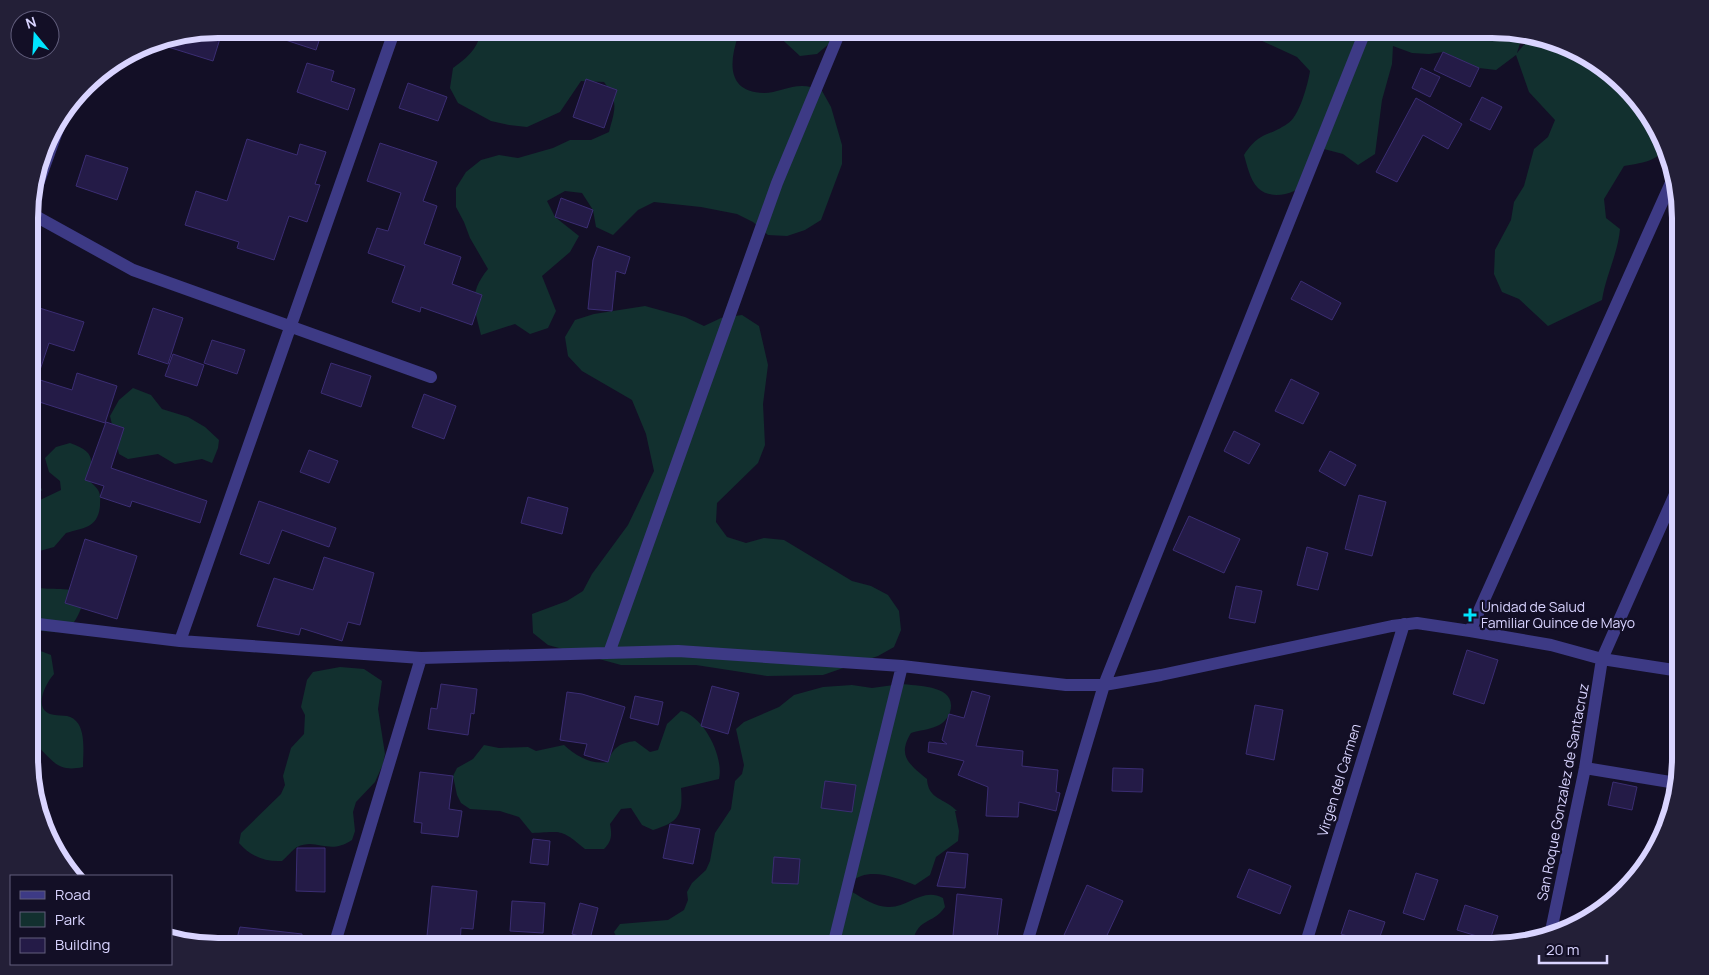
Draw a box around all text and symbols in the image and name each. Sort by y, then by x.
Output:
north arrow [10,10,60,60]
text: N [23,12,39,33]
place label: Unidad de Salud Familiar Quince de Mayo [1481,597,1635,632]
marker: Unidad de Salud Familiar Quince de Mayo [1463,608,1477,622]
street label: San Roque Gonzalez de Santacruz [1532,682,1593,902]
street label: Virgen del Carmen [1312,721,1365,839]
legend [10,875,172,965]
text: Road [55,884,91,905]
text: Park [55,909,85,930]
scale bar [1539,932,1606,964]
text: Building [55,934,110,955]
text: 20 m [1546,939,1579,960]

